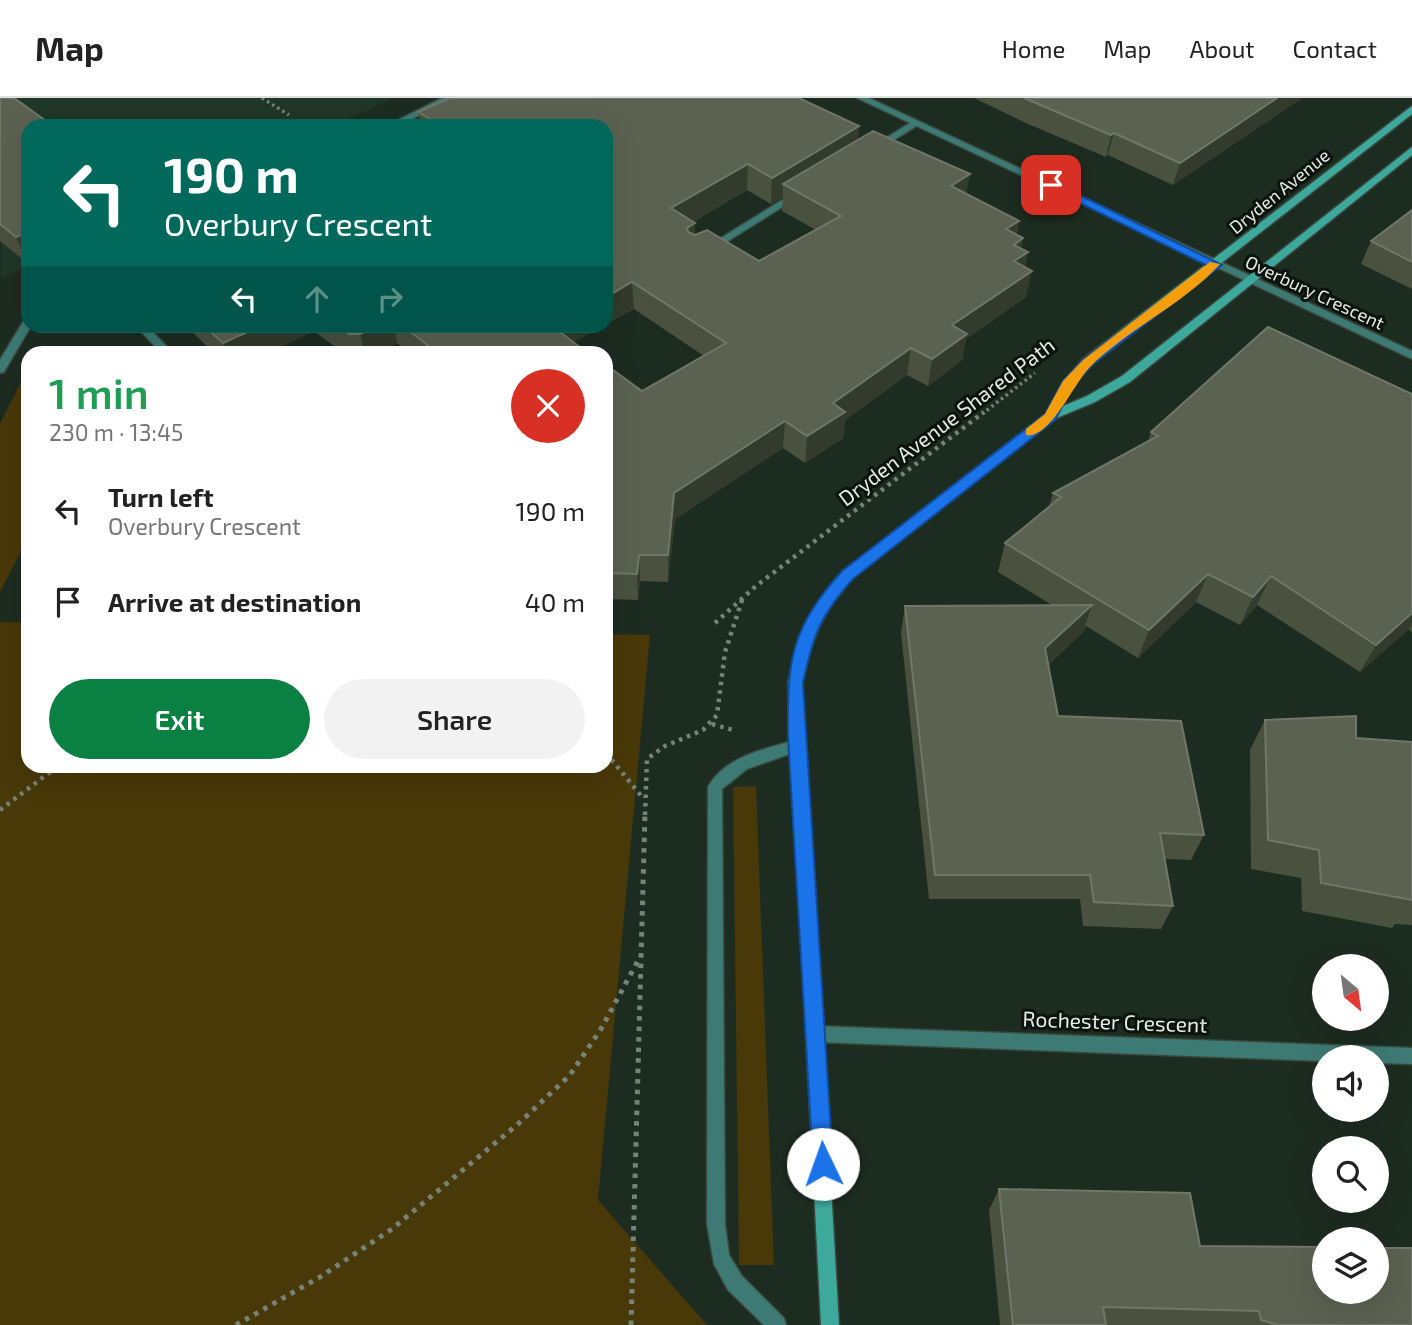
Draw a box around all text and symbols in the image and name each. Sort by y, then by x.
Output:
text: Map [35,28,104,68]
text: Home [1002,34,1065,63]
text: Map [1103,34,1151,63]
text: About [1189,34,1255,63]
text: Contact [1293,34,1377,63]
text: 190 m [164,144,299,203]
street label: Dryden Avenue [1224,144,1334,238]
icon: left [49,147,140,238]
pin [1021,155,1081,215]
icon: arrive [1032,166,1070,204]
text: Overbury Crescent [164,204,432,242]
street label: Overbury Crescent [1242,250,1388,334]
icon: left [225,280,263,318]
icon: ahead [298,280,336,318]
icon: right [371,280,409,318]
street label: Dryden Avenue Shared Path [833,332,1059,510]
text: 1 min [49,367,149,417]
button: close [511,369,585,443]
text: 230 m · 13:45 [49,418,183,446]
text: Turn left [108,481,214,512]
icon: left [49,492,87,530]
text: 190 m [516,495,585,526]
text: Overbury Crescent [108,512,301,540]
icon: arrive [49,583,87,621]
text: Arrive at destination [108,586,361,617]
text: 40 m [525,586,585,617]
button: Exit [49,679,310,759]
button: Share [324,679,585,759]
north arrow [1312,954,1390,1031]
map controls [1312,954,1389,1304]
street label: Rochester Crescent [1022,1005,1208,1037]
button: sound [1312,1045,1389,1122]
position arrow [786,1127,860,1201]
button: search [1312,1136,1389,1213]
button: layers [1312,1227,1389,1304]

